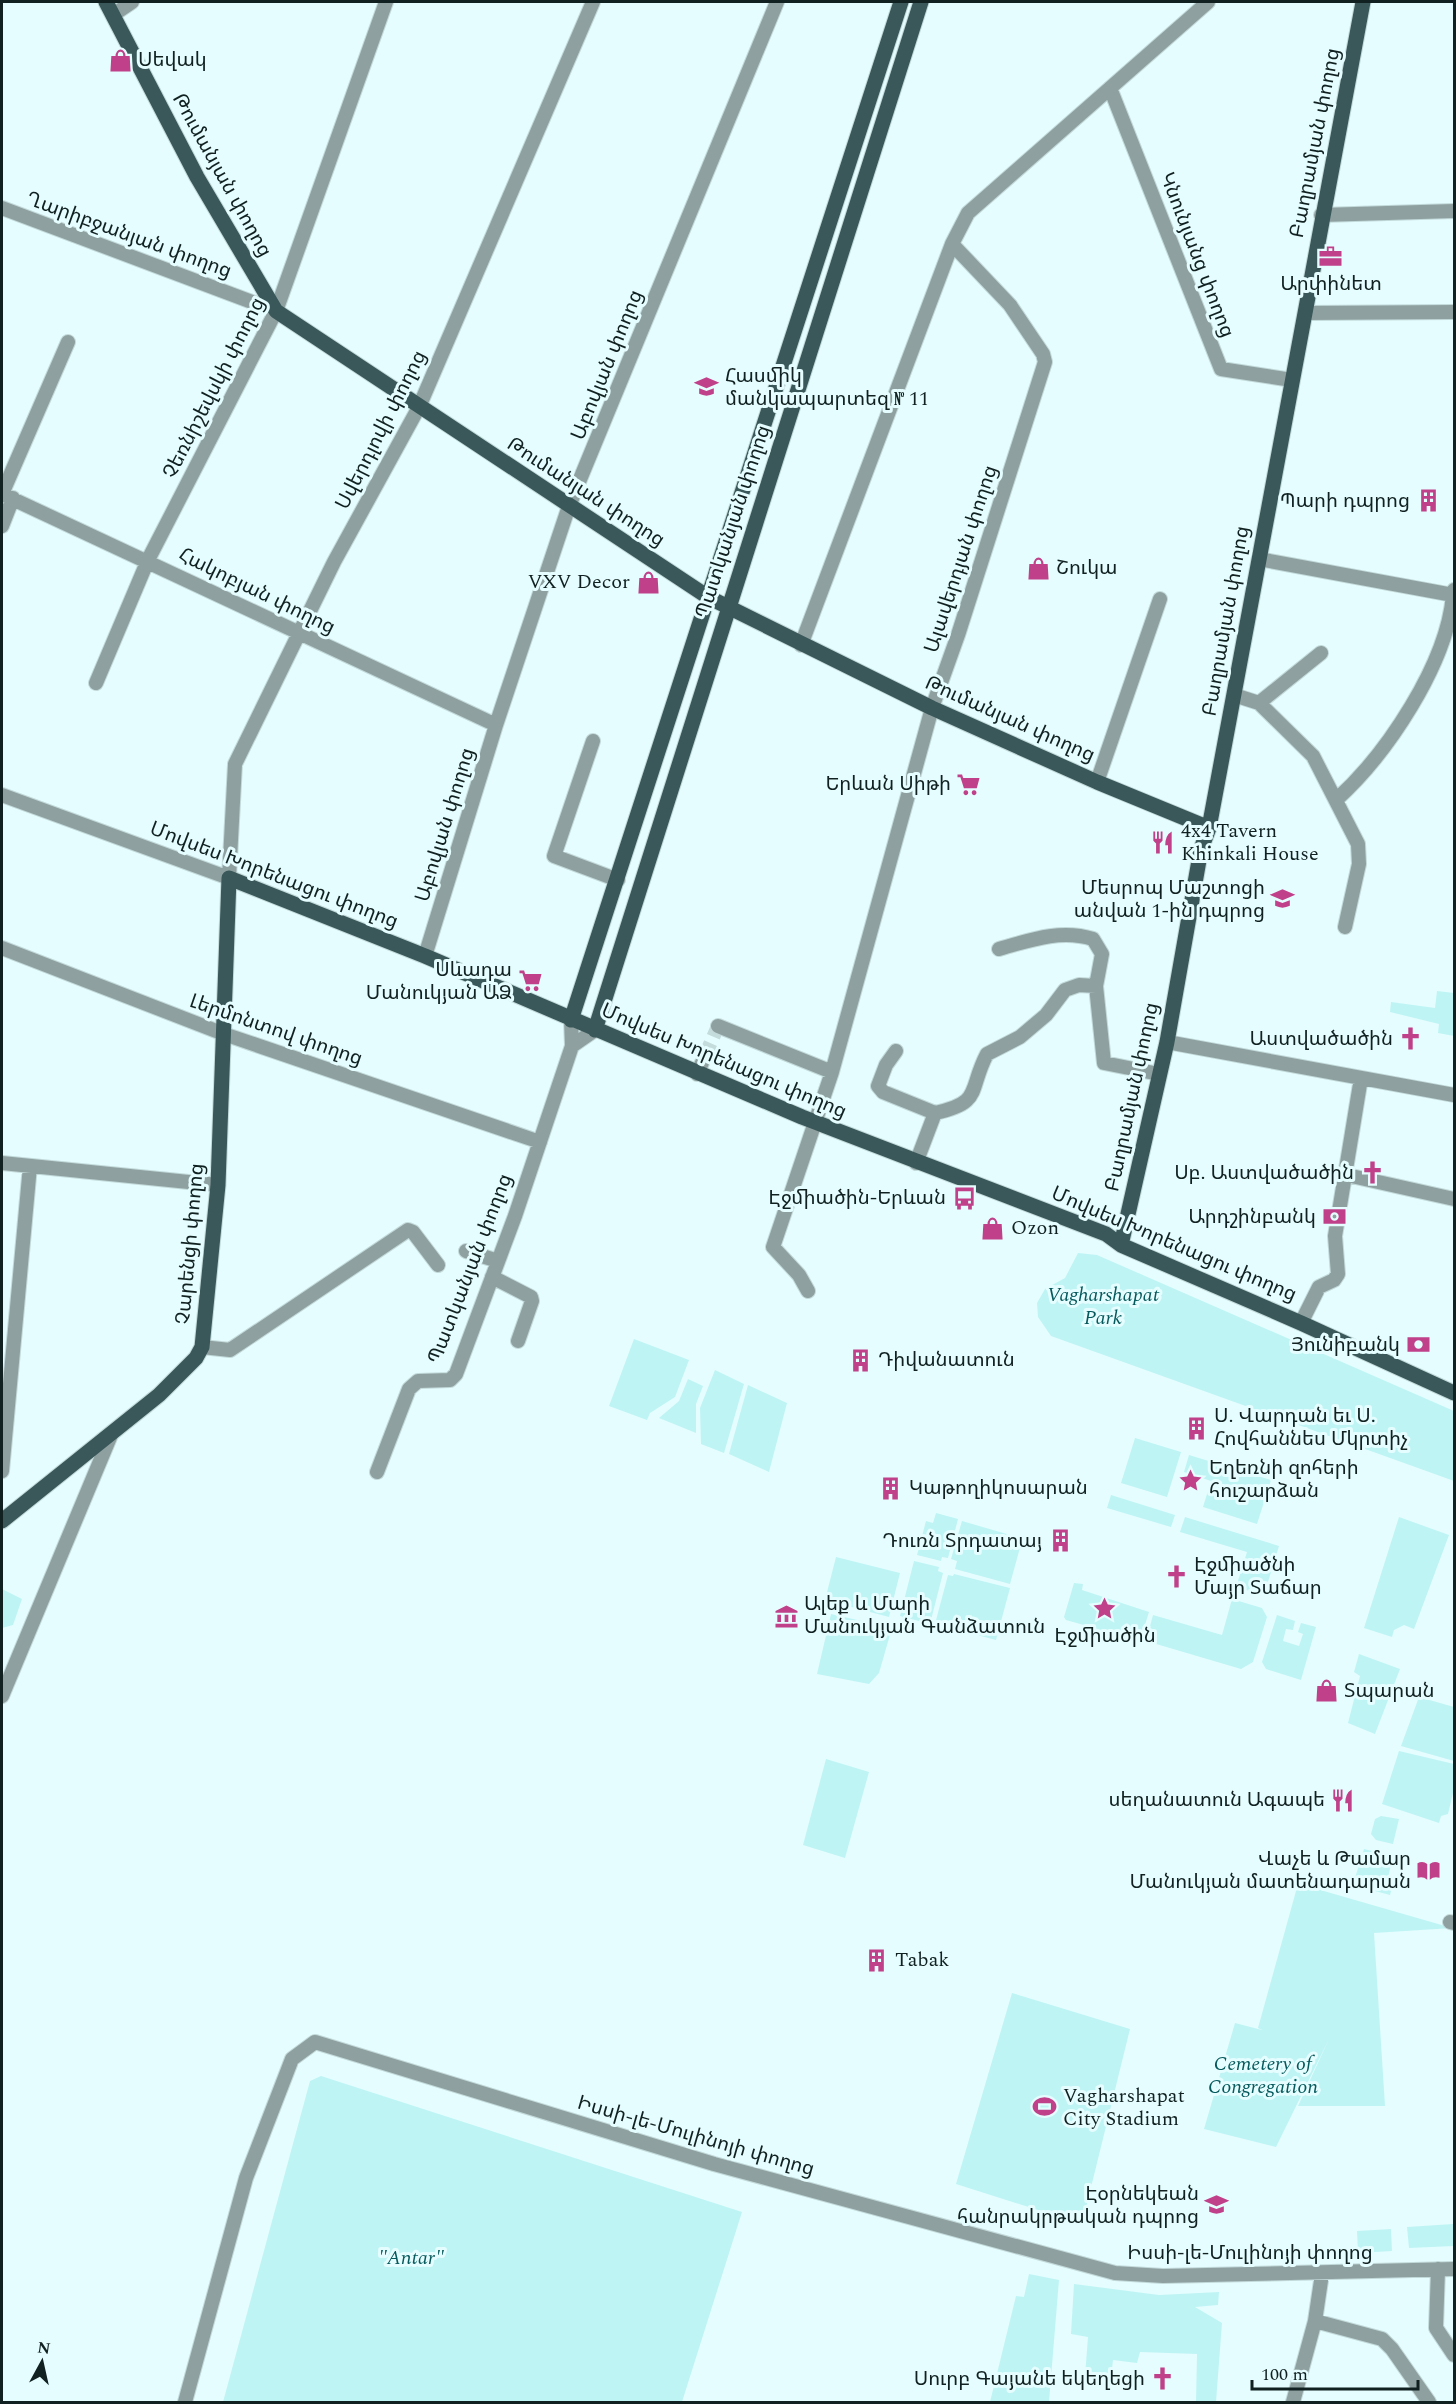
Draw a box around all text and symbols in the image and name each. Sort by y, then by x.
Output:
place label: Սեվակ [138,45,207,75]
street label: Բաղրամյան փողոց [1282,45,1348,241]
shop icon: Սեվակ [107,47,133,73]
street label: Թումանյան փողոց [164,88,280,262]
street label: Կնունյանց փողոց [1152,168,1242,342]
street label: Ղարիբջանյան փողոց [22,184,236,286]
office icon: Արփինետ [1318,244,1344,270]
place label: Արփինետ [1280,269,1382,299]
street label: Աբովյան փողոց [563,285,651,445]
street label: Չեռնիշեվսկի փողոց [155,292,273,484]
street label: Սվերդլովի փողոց [328,345,434,515]
place label: Հասմիկ մանկապարտեզ № 11 [725,361,929,414]
school or university icon: Հասմիկ մանկապարտեզ № 11 [694,374,720,400]
street label: Պատկանյան փողոց [688,421,778,623]
street label: Թումանյան փողոց [501,429,671,555]
street label: Ալավերդյան փողոց [917,461,1005,657]
place label: Պարի դպրոց [1280,486,1410,516]
building icon: Պարի դպրոց [1415,488,1441,514]
street label: Բաղրամյան փողոց [1194,523,1258,719]
street label: Հակոբյան փողոց [173,540,341,642]
place label: Շուկա [1056,553,1118,583]
shop icon: Շուկա [1025,555,1051,581]
place label: VXV Decor [528,567,630,597]
shop icon: VXV Decor [635,569,661,595]
street label: Թումանյան փողոց [920,668,1100,770]
street label: Աբովյան փողոց [407,744,483,906]
place label: Երևան Սիթի [825,769,951,799]
supermarket icon: Երևան Սիթի [956,771,982,797]
street label: Մովսես Խորենացու փողոց [145,814,403,936]
place label: 4x4 Tavern Khinkali House [1181,816,1319,869]
restaurant icon: 4x4 Tavern Khinkali House [1150,829,1176,855]
place label: Մեսրոպ Մաշտոցի անվան 1-ին դպրոց [1074,873,1265,926]
school or university icon: Մեսրոպ Մաշտոցի անվան 1-ին դպրոց [1270,886,1296,912]
place label: Սևադա Մանուկյան ԱՁ [366,955,512,1008]
supermarket icon: Սևադա Մանուկյան ԱՁ [517,968,543,994]
street label: Լերմոնտով փողոց [185,986,367,1074]
street label: Մովսես Խորենացու փողոց [596,996,852,1126]
street label: Բաղրամյան փողոց [1097,1000,1167,1194]
place label: Աստվածածին [1250,1024,1393,1054]
church icon: Աստվածածին [1398,1026,1424,1052]
place label: Սբ. Աստվածածին [1174,1158,1354,1188]
church icon: Սբ. Աստվածածին [1359,1160,1385,1186]
street label: Չարենցի փողոց [168,1162,212,1326]
street label: Պատկանյան փողոց [420,1169,520,1369]
street label: Մովսես Խորենացու փողոց [1046,1179,1302,1309]
place label: Էջմիածին-Երևան [768,1183,946,1213]
bus stop icon: Էջմիածին-Երևան [951,1185,977,1211]
place label: Արդշինբանկ [1188,1202,1316,1232]
bank icon: Արդշինբանկ [1321,1204,1347,1230]
place label: Ozon [1011,1213,1059,1243]
shop icon: Ozon [980,1215,1006,1241]
park label: Vagharshapat Park [1047,1280,1160,1333]
place label: Յունիբանկ [1291,1330,1400,1360]
bank icon: Յունիբանկ [1405,1332,1431,1358]
place label: Դիվանատուն [878,1345,1015,1375]
building icon: Դիվանատուն [847,1347,873,1373]
place label: Ս. Վարդան եւ Ս. Հովհաննես Մկրտիչ [1214,1401,1408,1454]
building icon: Ս. Վարդան եւ Ս. Հովհաննես Մկրտիչ [1183,1415,1209,1441]
place label: Եղեռնի զոհերի հուշարձան [1209,1453,1359,1506]
place icon: Եղեռնի զոհերի հուշարձան [1178,1467,1204,1493]
place label: Կաթողիկոսարան [909,1473,1088,1503]
building icon: Կաթողիկոսարան [878,1475,904,1501]
place label: Դուռն Տրդատայ [882,1526,1042,1556]
building icon: Դուռն Տրդատայ [1047,1528,1073,1554]
place label: Էջմիածնի Մայր Տաճար [1194,1550,1322,1603]
church icon: Էջմիածնի Մայր Տաճար [1163,1564,1189,1590]
place label: Ալեք և Մարի Մանուկյան Գանձատուն [804,1589,1045,1642]
place icon: Էջմիածին [1092,1595,1118,1621]
museum icon: Ալեք և Մարի Մանուկյան Գանձատուն [773,1603,799,1629]
place label: Էջմիածին [1054,1621,1156,1651]
place label: Տպարան [1344,1676,1435,1706]
shop icon: Տպարան [1313,1678,1339,1704]
place label: սեղանատուն Ագապե [1109,1785,1325,1815]
restaurant icon: սեղանատուն Ագապե [1330,1787,1356,1813]
place label: Վաչե և Թամար Մանուկյան մատենադարան [1130,1844,1411,1897]
library icon: Վաչե և Թամար Մանուկյան մատենադարան [1416,1858,1442,1884]
place label: Tabak [895,1945,950,1975]
building icon: Tabak [864,1947,890,1973]
park label: Cemetery of Congregation [1208,2049,1318,2102]
place label: Vagharshapat City Stadium [1063,2081,1185,2134]
street label: Իսսի-լե-Մուլինոյի փողոց [574,2088,818,2184]
sports icon: Vagharshapat City Stadium [1032,2094,1058,2120]
place label: Էօրնեկեան հանրակրթական դպրոց [957,2179,1199,2232]
school or university icon: Էօրնեկեան հանրակրթական դպրոց [1204,2192,1230,2218]
street label: Իսսի-լե-Մուլինոյի փողոց [1127,2238,1373,2268]
park label: "Antar" [378,2243,444,2273]
north arrow [12,2332,72,2392]
text: N [36,2335,52,2361]
scale bar [1252,2353,1418,2391]
text: 100 m [1261,2361,1308,2388]
place label: Սուրբ Գայանե եկեղեցի [914,2364,1145,2394]
church icon: Սուրբ Գայանե եկեղեցի [1150,2366,1176,2392]

